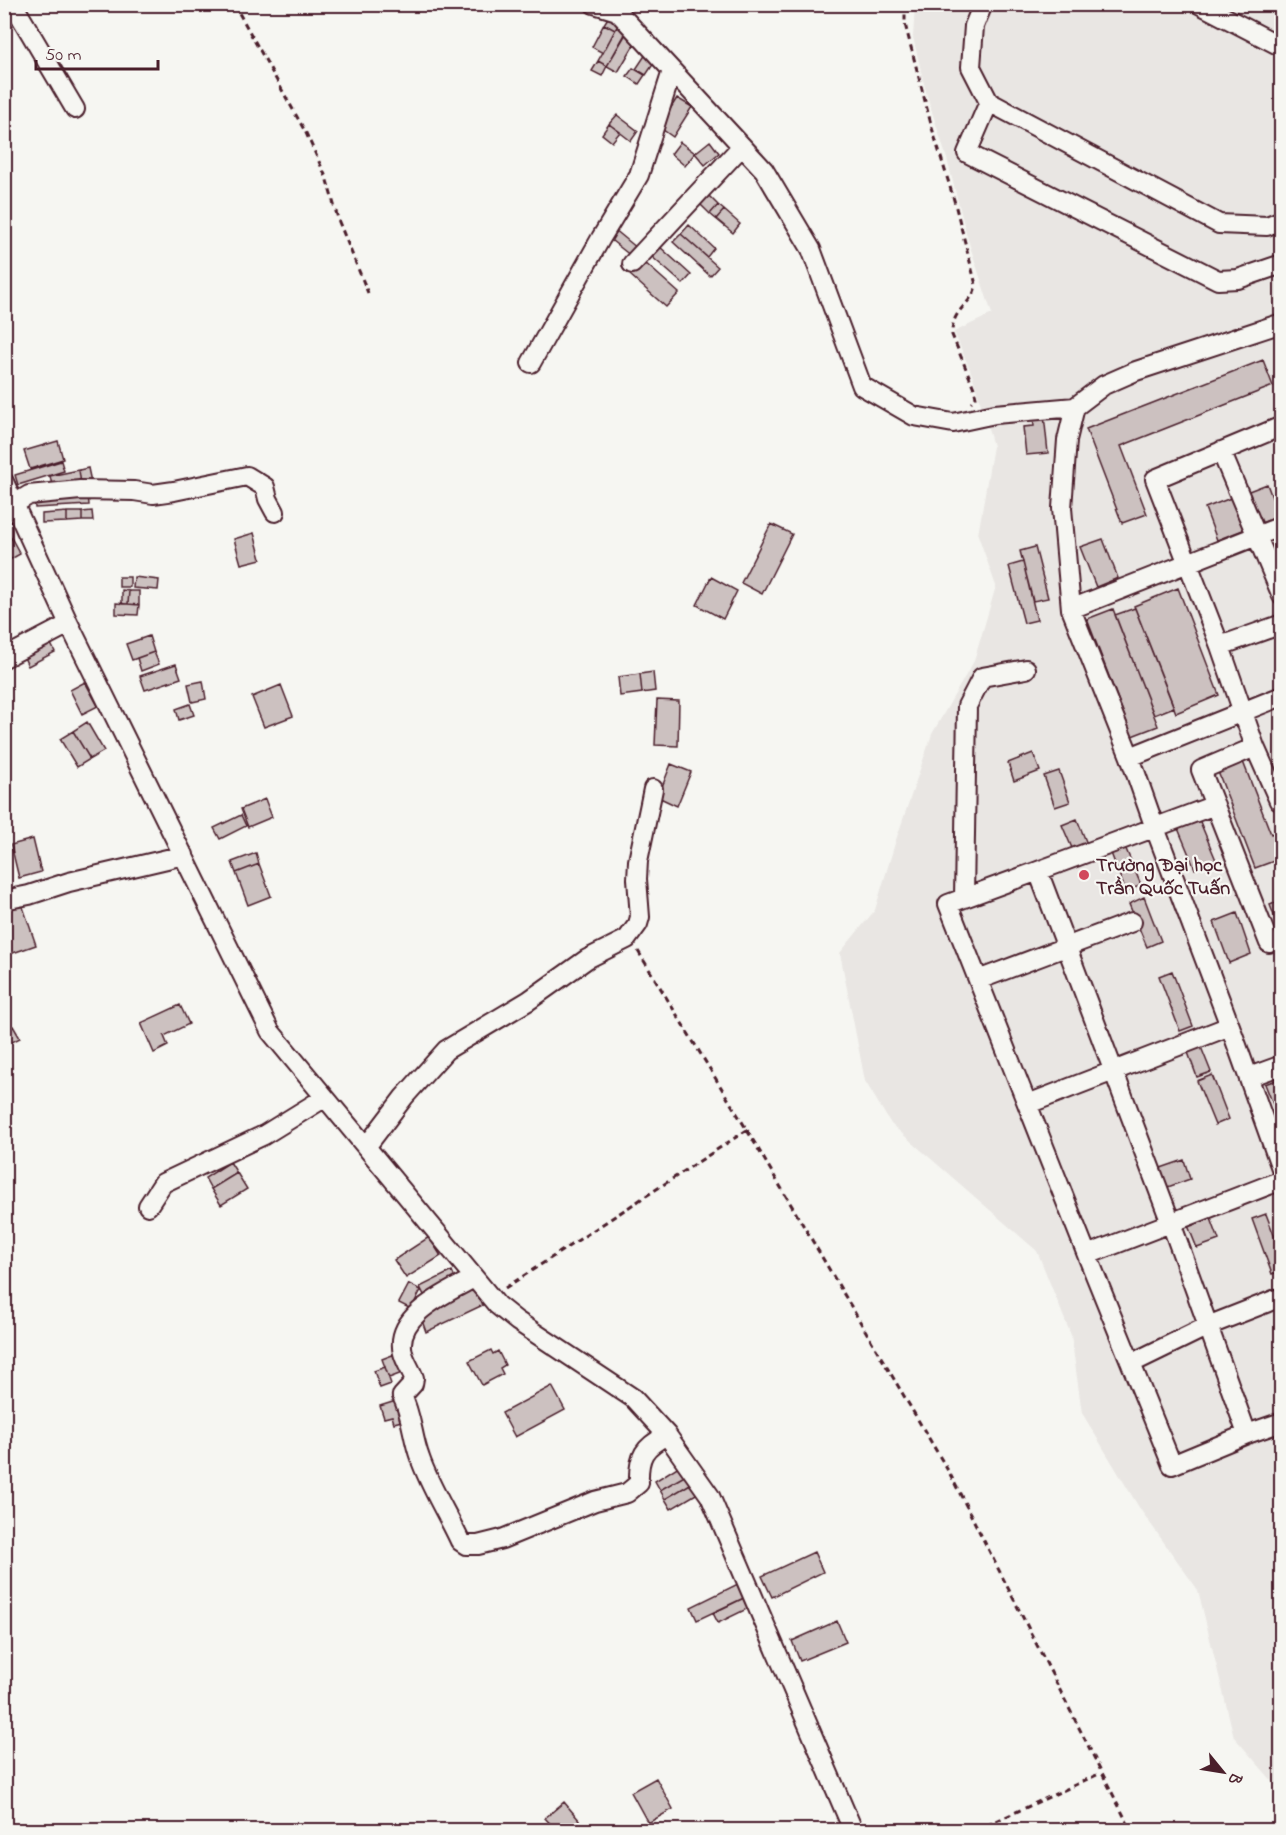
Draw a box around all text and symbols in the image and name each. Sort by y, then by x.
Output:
scale bar [36,33,158,71]
text: 50 m [45,43,82,69]
place label: Trường Đại học Trần Quốc Tuấn [1096,852,1230,904]
marker: Trường Đại học Trần Quốc Tuấn [1077,868,1091,882]
north arrow [1193,1742,1253,1802]
text: B [1221,1767,1248,1789]

